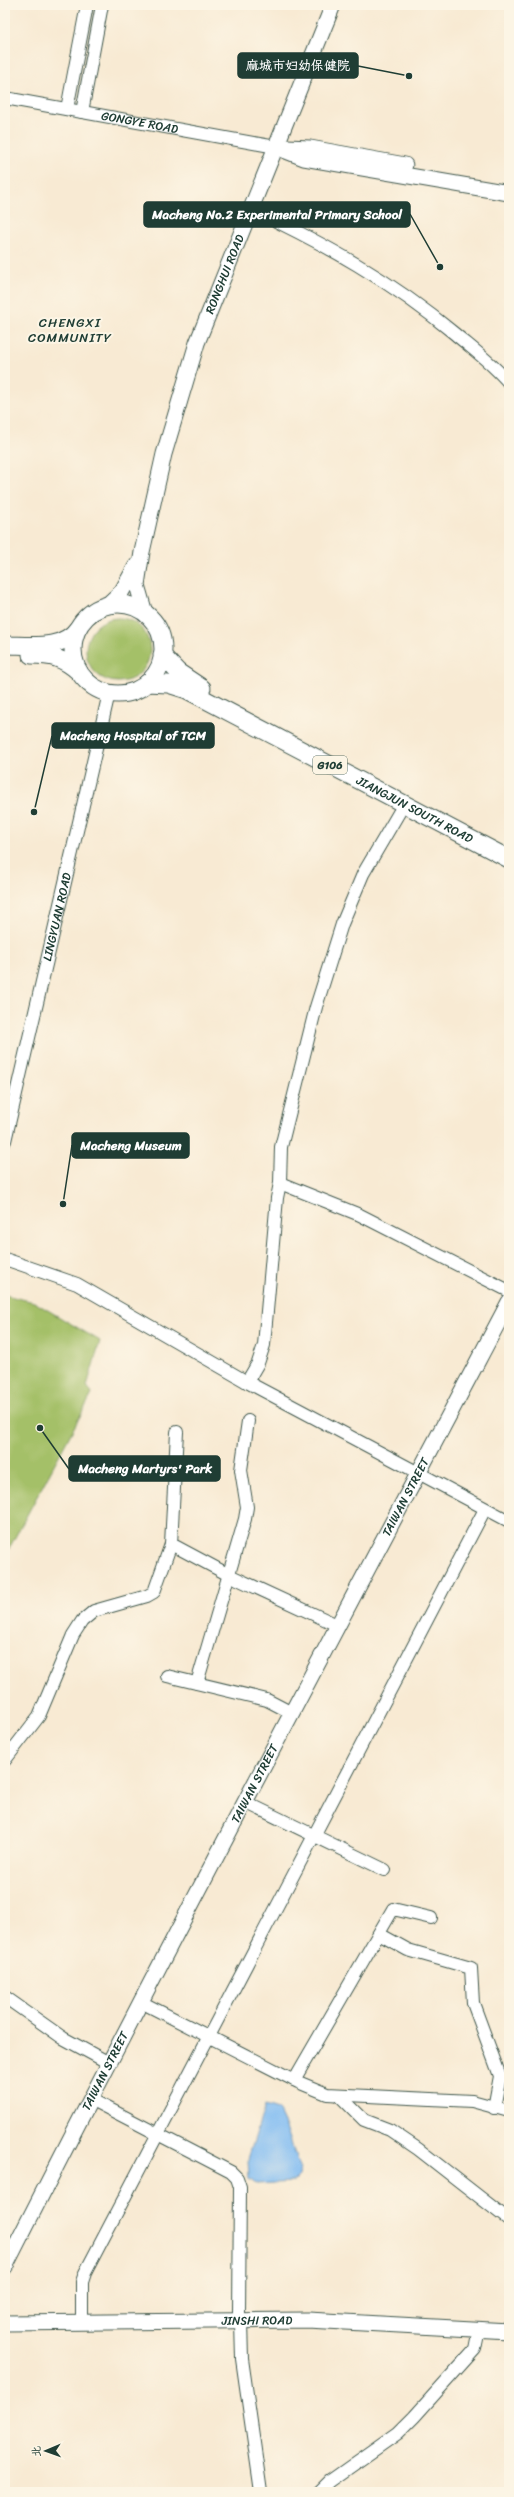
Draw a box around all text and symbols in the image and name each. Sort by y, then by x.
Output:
callout: 麻城市妇幼保健院 [238,53,358,78]
text: 麻城市妇幼保健院 [245,54,350,77]
street label: GONGYE ROAD [100,105,180,140]
callout: Macheng No.2 Experimental Primary School [144,202,410,227]
text: Macheng No.2 Experimental Primary School [151,203,403,226]
street label: RONGHUI ROAD [199,231,251,317]
district label: CHENGXI COMMUNITY [28,311,112,349]
callout: Macheng Hospital of TCM [52,723,214,748]
text: Macheng Hospital of TCM [59,724,207,747]
road number: G106 [313,756,347,774]
street label: JIANGJUN SOUTH ROAD [351,769,478,850]
street label: LINGYUAN ROAD [36,870,78,963]
callout: Macheng Museum [72,1133,189,1158]
text: Macheng Museum [79,1134,182,1157]
street label: TAIWAN STREET [376,1452,436,1541]
callout: Macheng Martyrs' Park [69,1456,220,1481]
text: Macheng Martyrs' Park [77,1457,213,1480]
street label: TAIWAN STREET [225,1739,285,1827]
street label: TAIWAN STREET [75,2026,135,2115]
street label: JINSHI ROAD [221,2309,292,2332]
north arrow [26,2431,66,2471]
text: 北 [27,2446,46,2457]

